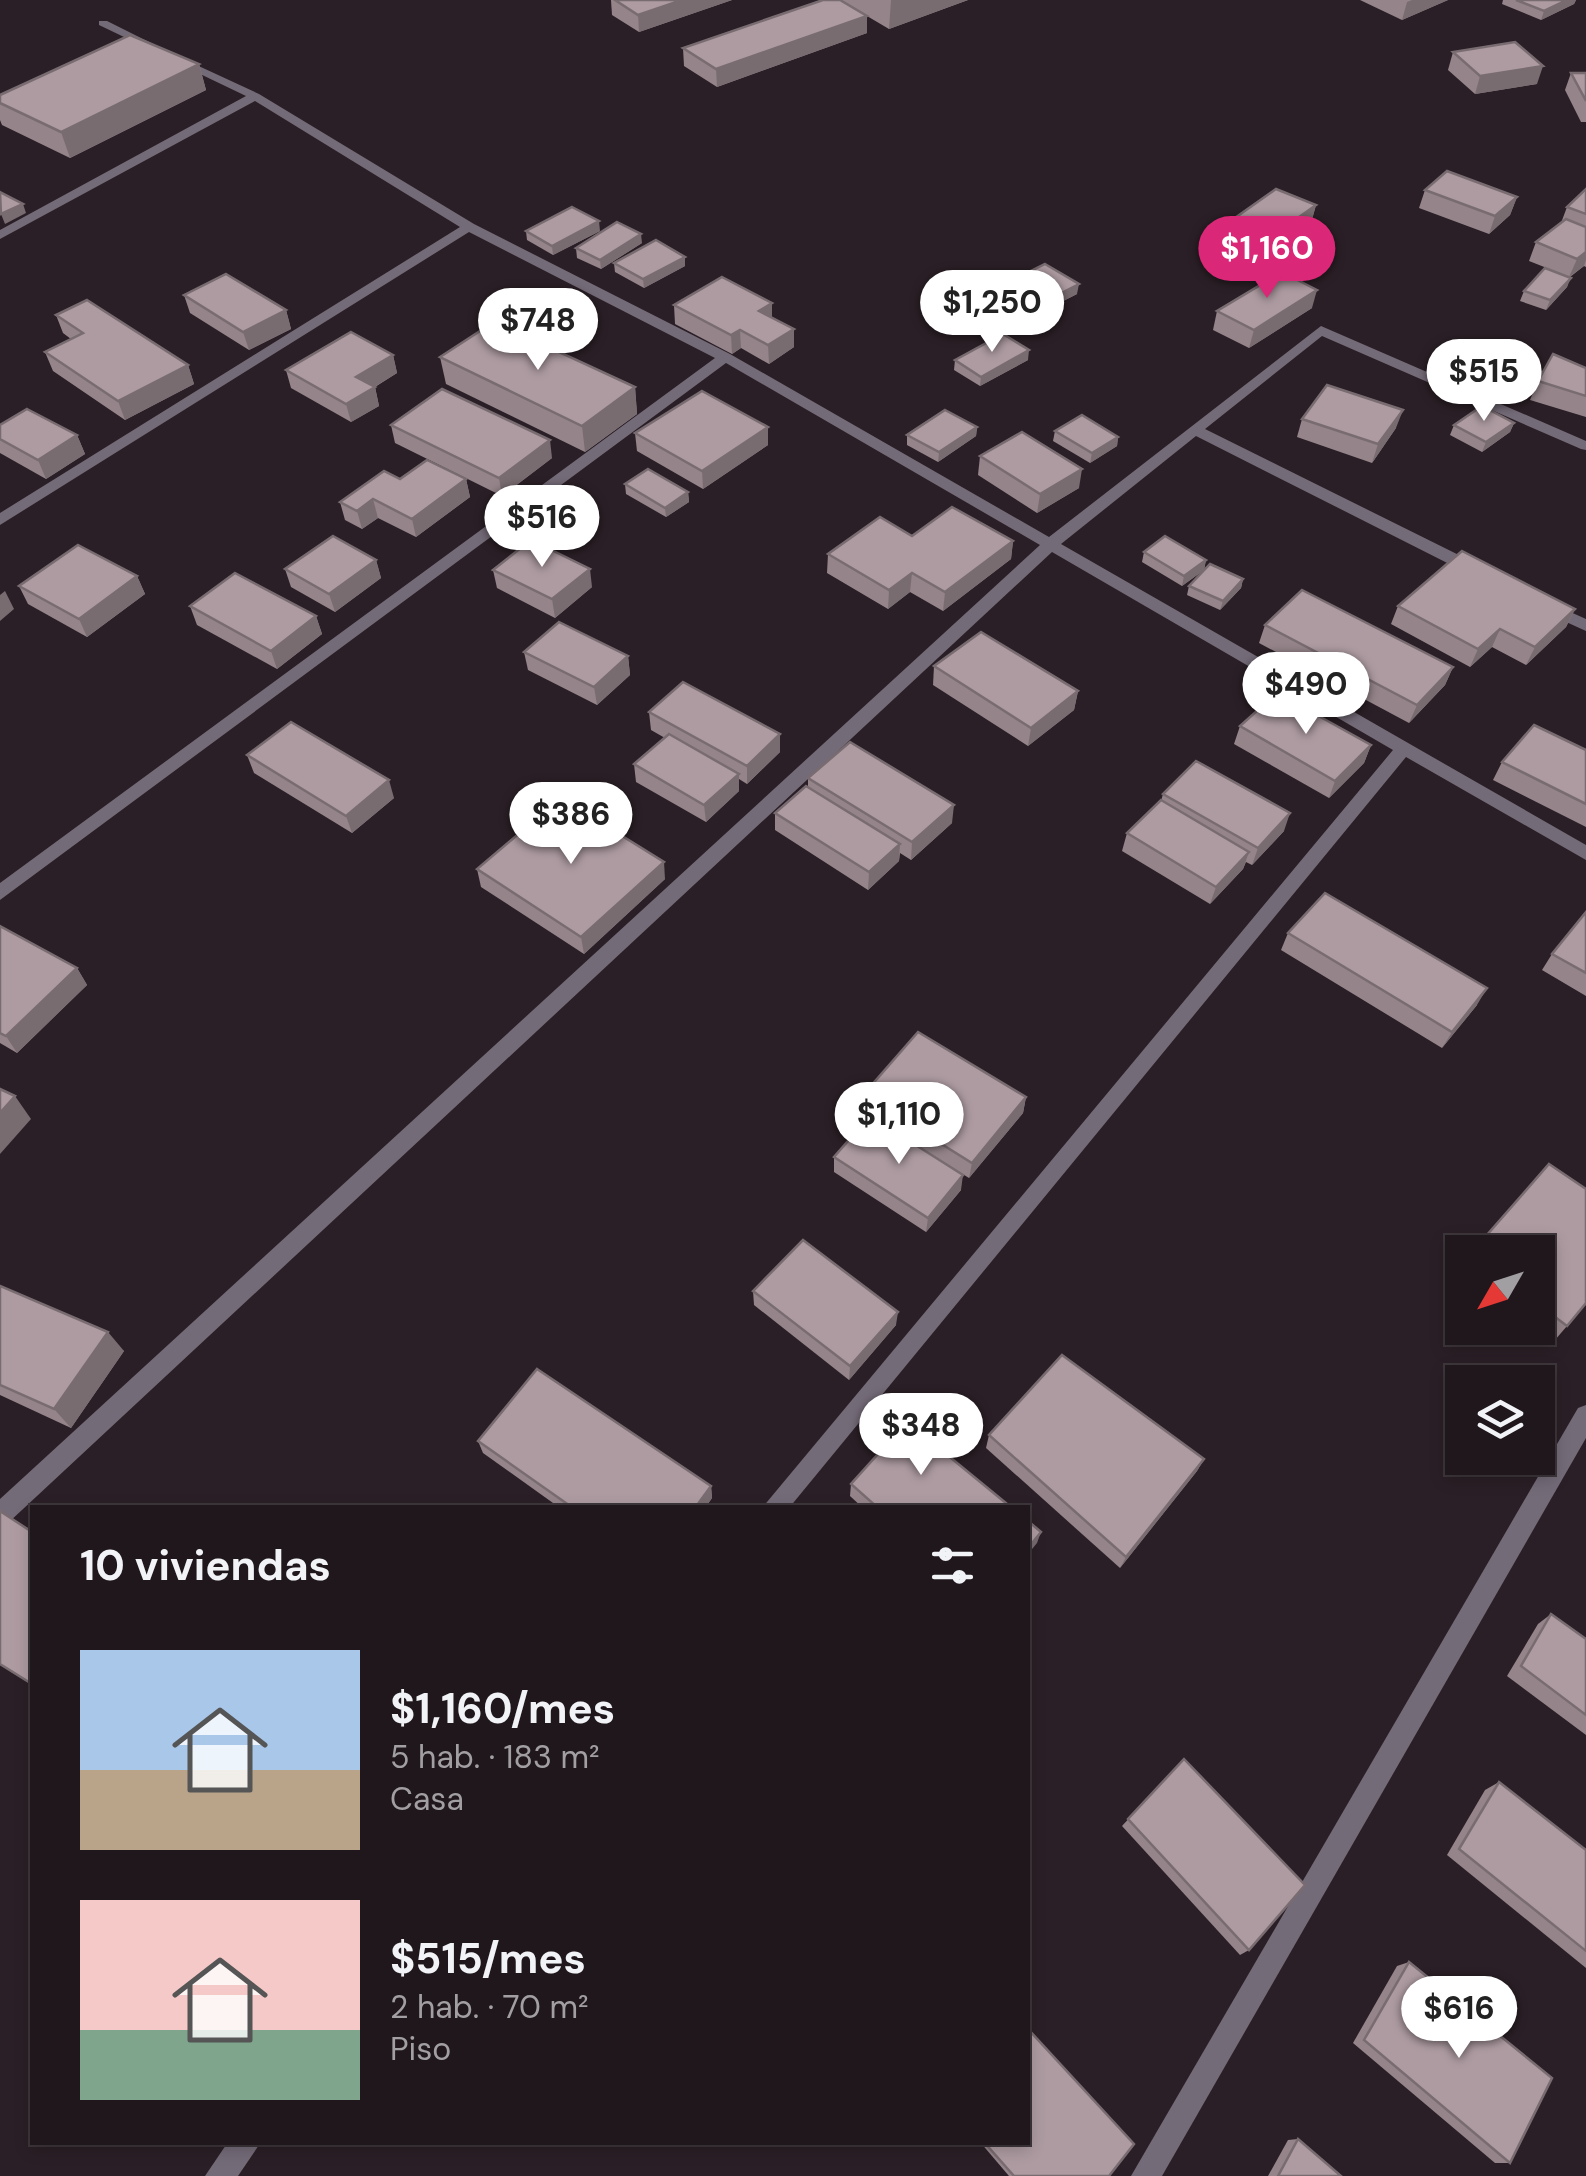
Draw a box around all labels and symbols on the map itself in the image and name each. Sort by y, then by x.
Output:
pin: $1,160 [1186,216,1348,301]
pin: $1,250 [911,270,1073,355]
pin: $748 [479,288,597,373]
pin: $515 [1425,339,1543,424]
pin: $516 [483,485,601,570]
pin: $490 [1247,652,1365,737]
pin: $386 [512,782,630,867]
pin: $1,110 [818,1082,980,1167]
north arrow [1445,1235,1555,1345]
pin: $348 [862,1393,980,1478]
pin: $616 [1400,1976,1518,2061]

